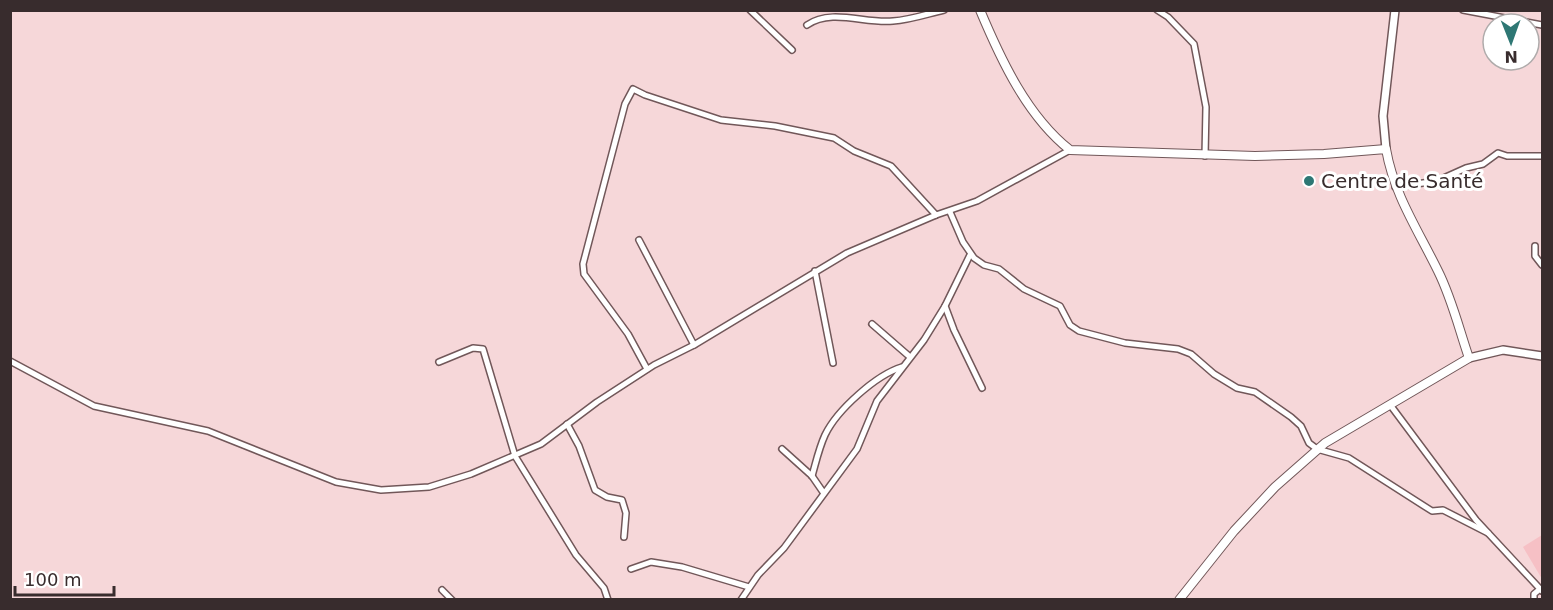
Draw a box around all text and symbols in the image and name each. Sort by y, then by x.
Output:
north arrow [1481,12,1541,72]
text: N [1504,47,1518,66]
place label: Centre de Santé [1321,169,1483,193]
marker: Centre de Santé [1302,174,1316,188]
scale bar [15,559,114,597]
text: 100 m [24,569,82,590]

